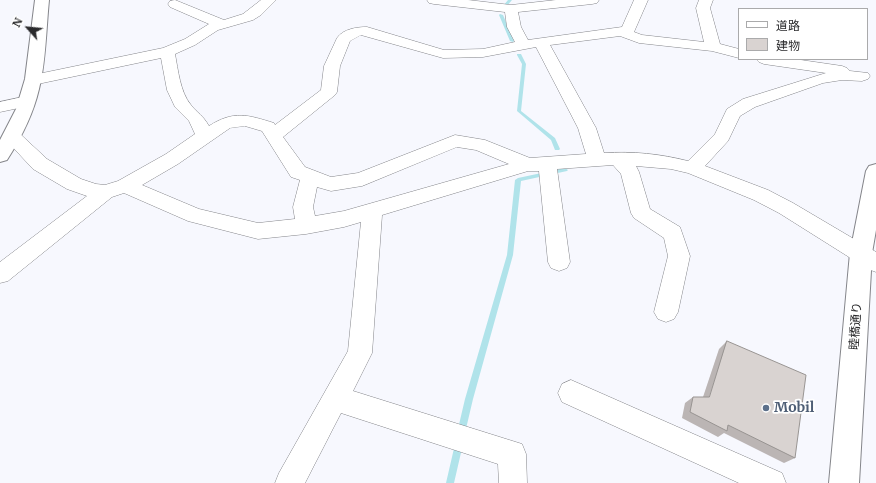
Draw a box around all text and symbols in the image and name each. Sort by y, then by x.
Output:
north arrow [8,8,48,48]
legend [738,8,868,60]
text: N [9,16,26,30]
text: 道路 [776,18,800,33]
text: 建物 [776,38,800,53]
street label: 睦橋通り [847,302,865,350]
place label: Mobil [774,400,814,416]
marker: Mobil [761,403,771,413]

